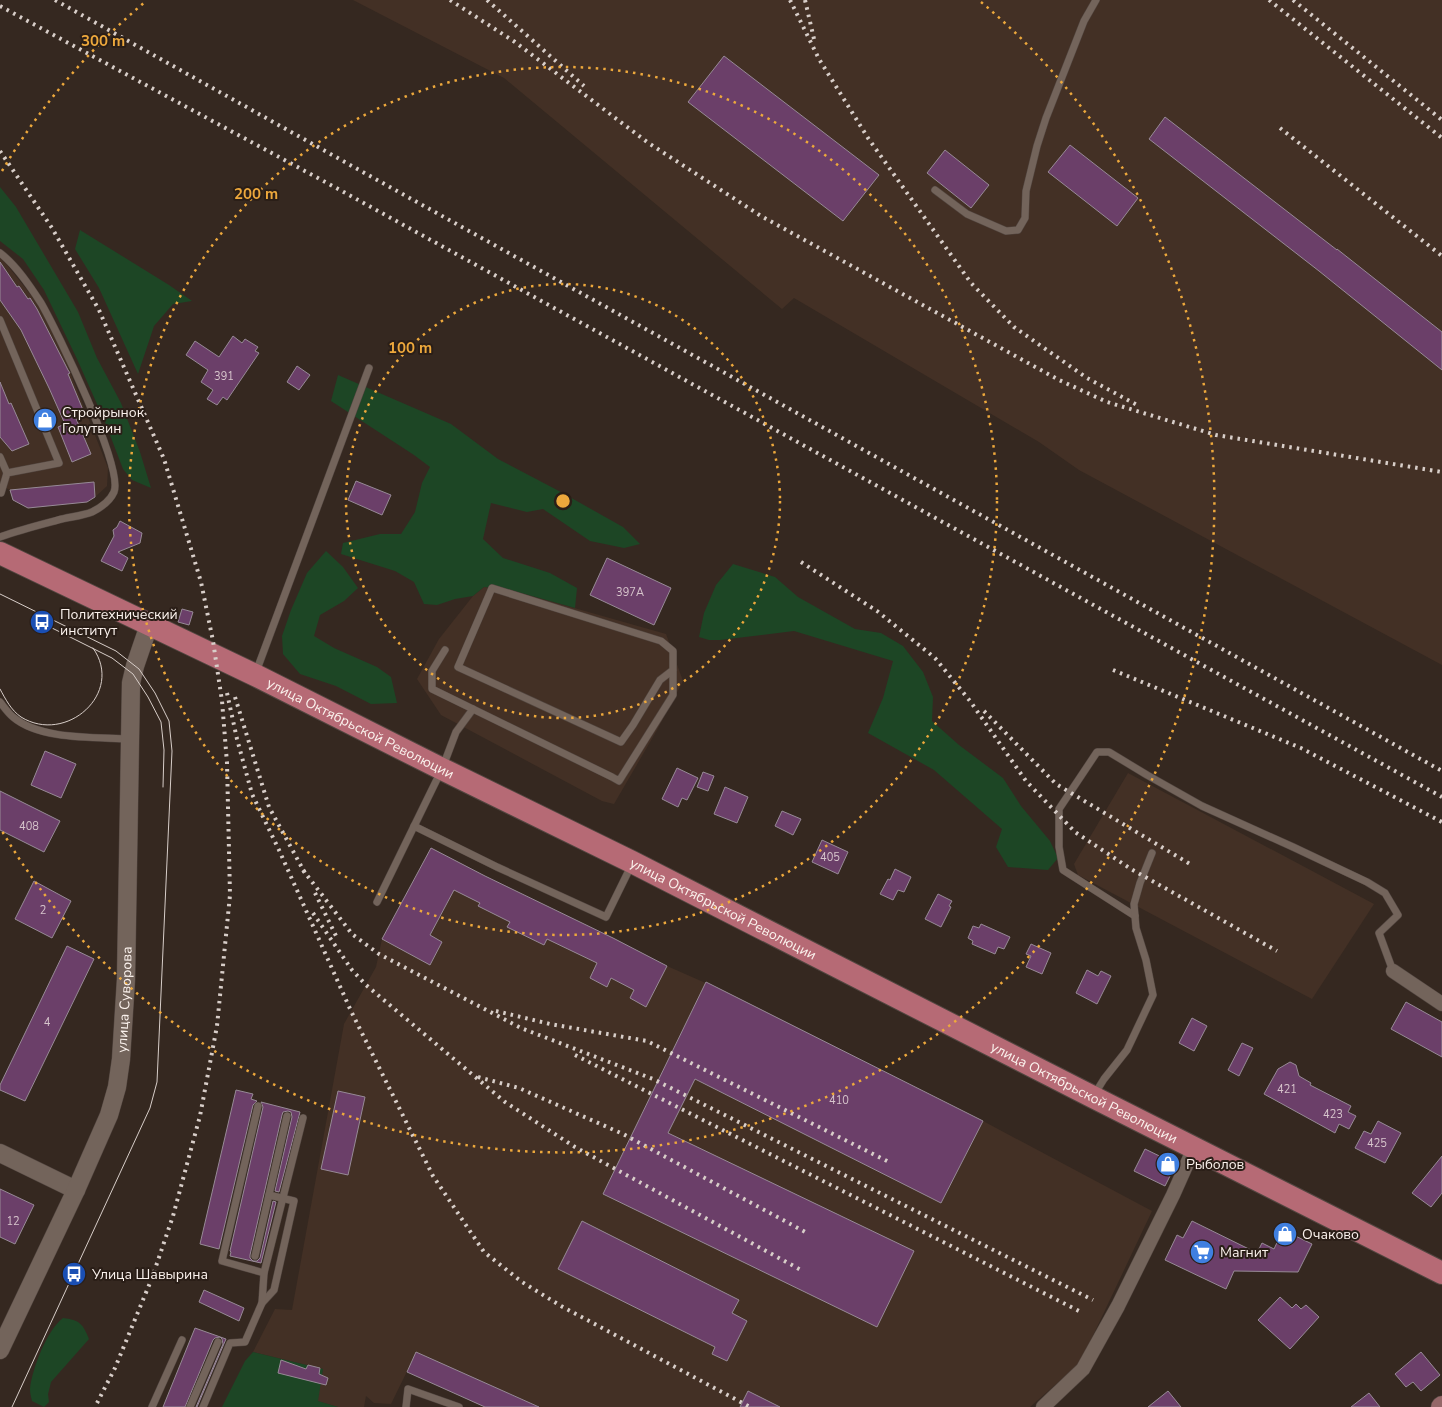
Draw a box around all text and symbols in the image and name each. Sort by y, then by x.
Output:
text: 300 m [81,31,125,51]
text: 200 m [234,184,278,204]
text: 100 m [388,338,432,358]
house number: 391 [214,369,234,384]
place label: Стройрынок Голутвин [62,403,145,438]
shop icon: Стройрынок Голутвин [32,407,58,433]
centre of rings [554,492,572,510]
house number: 397А [616,585,644,600]
place label: Политехнический институт [60,605,178,640]
bus stop icon: Политехнический институт [29,609,55,635]
street label: улица Октябрьской Революции [264,674,457,784]
house number: 408 [19,819,39,834]
house number: 405 [820,850,840,865]
street label: улица Октябрьской Революции [626,853,820,965]
house number: 2 [40,903,46,918]
street label: улица Суворова [112,946,137,1053]
house number: 4 [44,1015,51,1030]
street label: улица Октябрьской Революции [987,1037,1181,1148]
house number: 421 [1277,1082,1297,1097]
house number: 410 [829,1093,849,1108]
house number: 423 [1323,1107,1343,1122]
house number: 425 [1367,1136,1387,1151]
shop icon: Рыболов [1155,1151,1181,1177]
place label: Рыболов [1186,1155,1245,1174]
house number: 12 [6,1214,20,1229]
shop icon: Очаково [1272,1221,1298,1247]
place label: Очаково [1302,1225,1359,1244]
supermarket icon: Магнит [1189,1239,1215,1265]
place label: Магнит [1220,1243,1269,1262]
bus stop icon: Улица Шавырина [61,1261,87,1287]
place label: Улица Шавырина [91,1265,208,1284]

